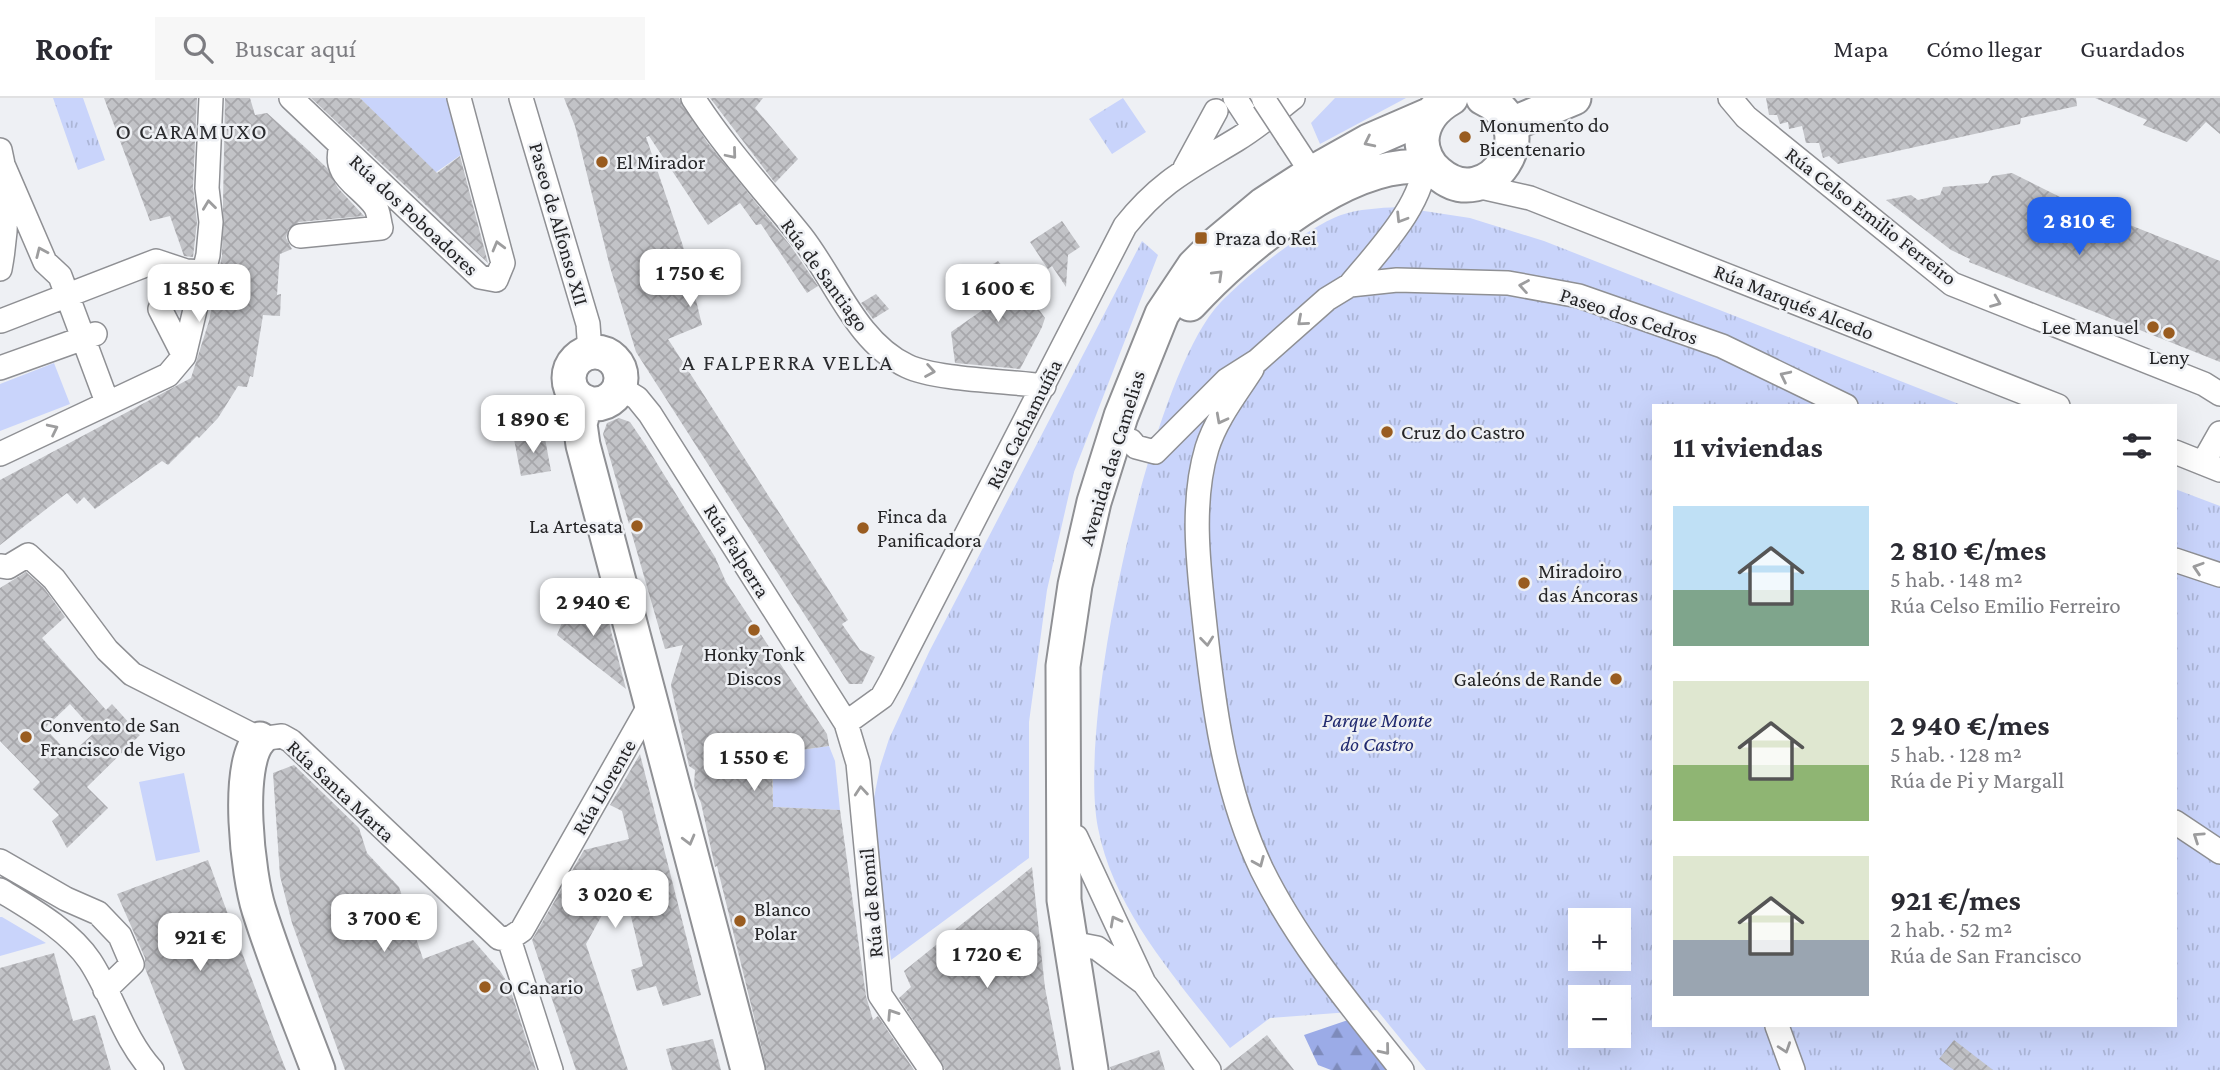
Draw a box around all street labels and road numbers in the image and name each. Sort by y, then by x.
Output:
street label: Paseo de Alfonso XII [524,140,594,308]
street label: Rúa Celso Emilio Ferreiro [1781,142,1961,290]
street label: Rúa dos Poboadores [345,149,483,281]
street label: Rúa de Santiago [776,214,874,336]
street label: Rúa Marqués Alcedo [1711,259,1877,345]
street label: Paseo dos Cedros [1557,282,1701,350]
street label: Rúa Cachamuíña [981,355,1067,493]
street label: Avenida das Camelias [1074,368,1150,548]
street label: Rúa Falperra [699,500,775,602]
street label: Rúa Santa Marta [282,735,400,847]
street label: Rúa Llorente [567,735,641,839]
street label: Rúa de Romil [854,847,888,959]

